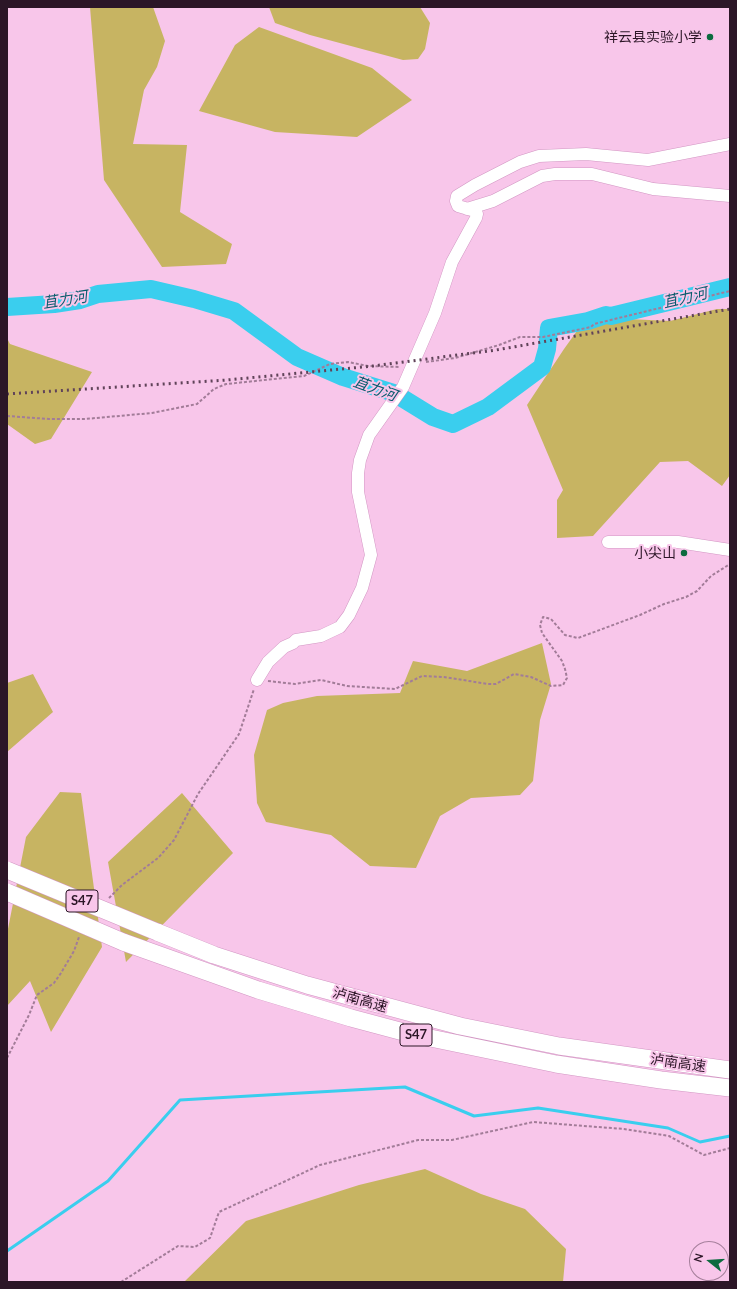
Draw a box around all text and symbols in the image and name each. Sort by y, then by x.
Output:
place label: 祥云县实验小学 [604,29,702,45]
marker: 祥云县实验小学 [705,32,715,42]
water label: 苴力河 [661,284,709,312]
water label: 苴力河 [41,288,89,312]
water label: 苴力河 [351,373,399,405]
place label: 小尖山 [634,545,676,561]
marker: 小尖山 [679,548,689,558]
road number: S47 [66,890,98,912]
street label: 泸南高速 [331,984,389,1016]
road number: S47 [400,1024,432,1046]
street label: 泸南高速 [649,1051,707,1075]
north arrow [689,1241,729,1281]
text: N [691,1252,705,1264]

